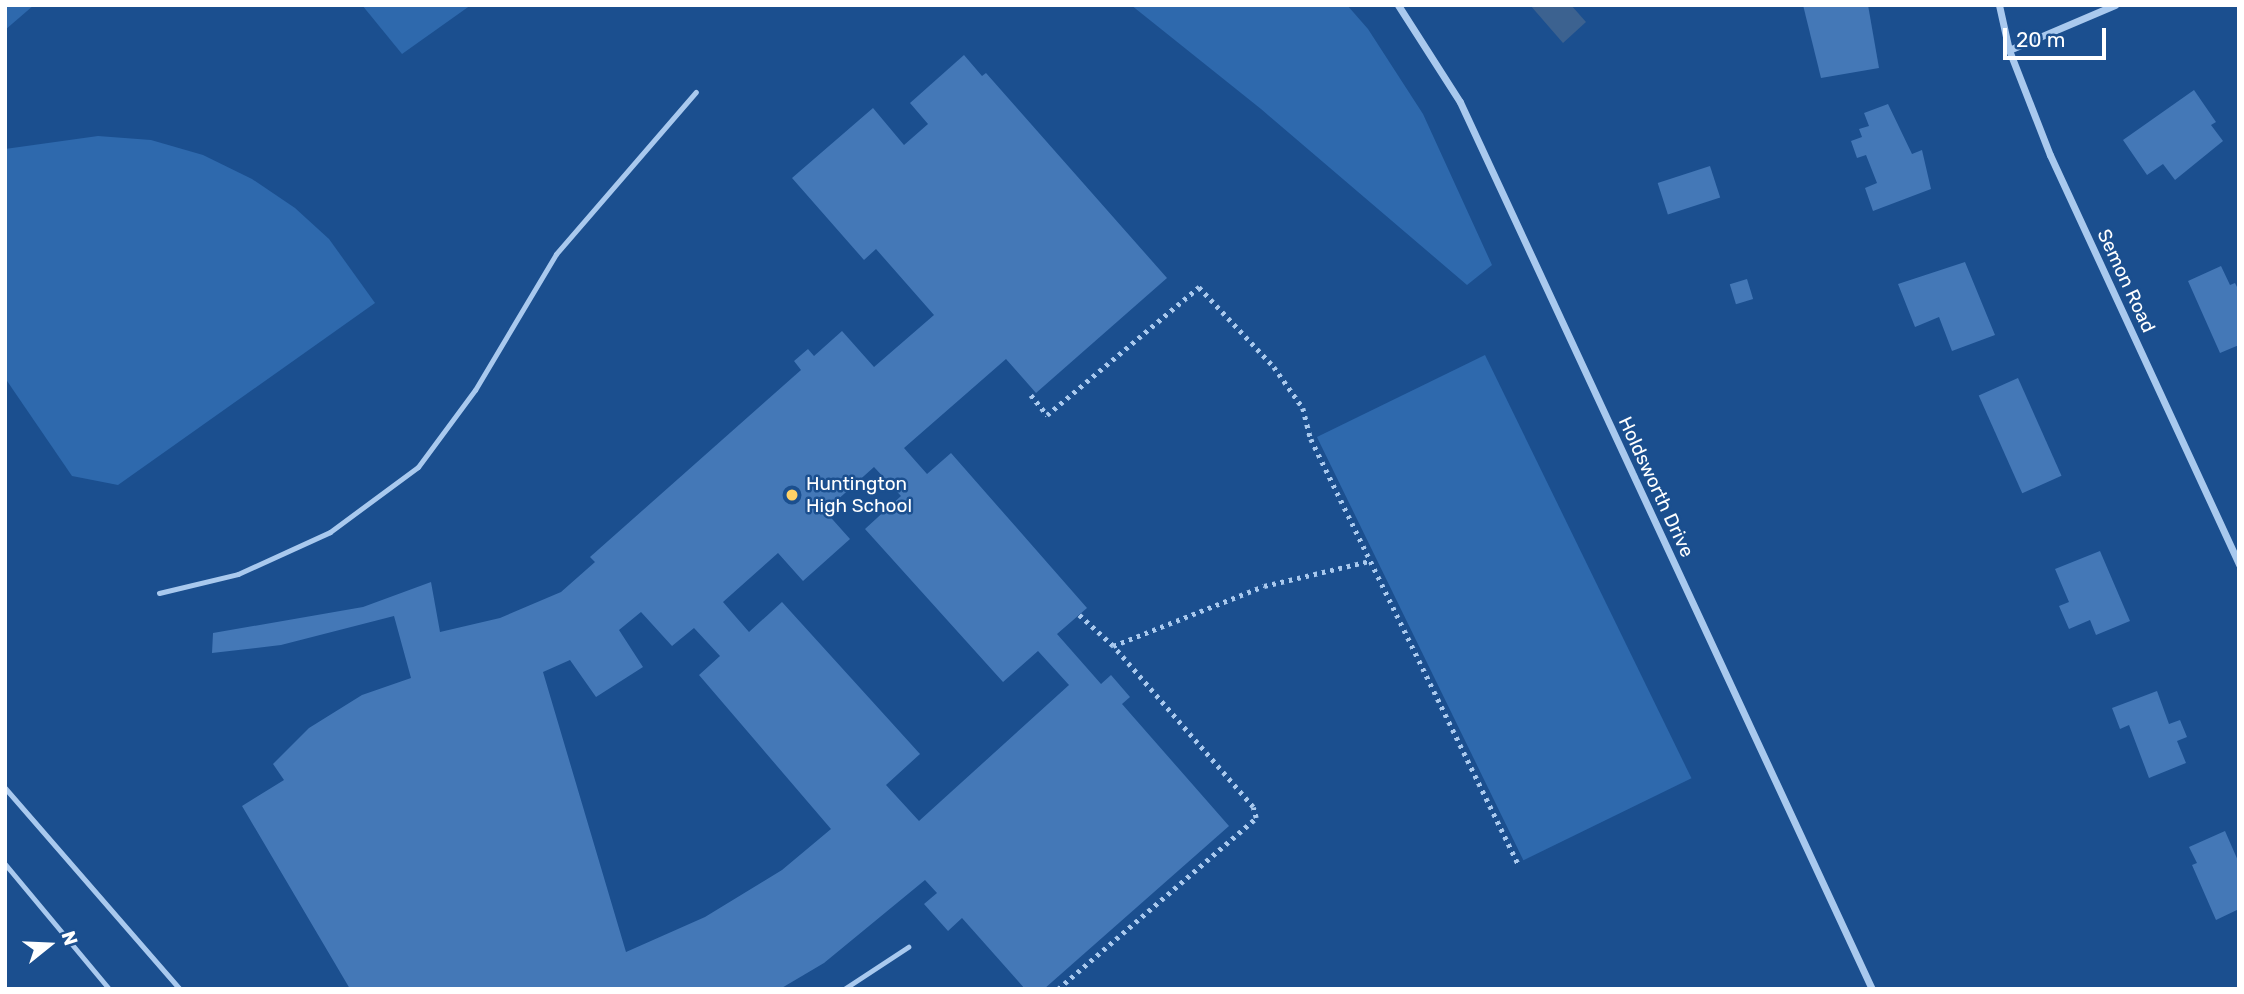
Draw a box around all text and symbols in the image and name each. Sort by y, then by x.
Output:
scale bar [2006,14,2109,58]
text: 20 m [2016,27,2065,52]
street label: Semon Road [2092,226,2160,336]
street label: Holdsworth Drive [1613,413,1699,561]
place label: Huntington High School [806,473,912,517]
marker: Huntington High School [784,487,800,503]
north arrow [14,910,84,980]
text: N [56,928,82,948]

